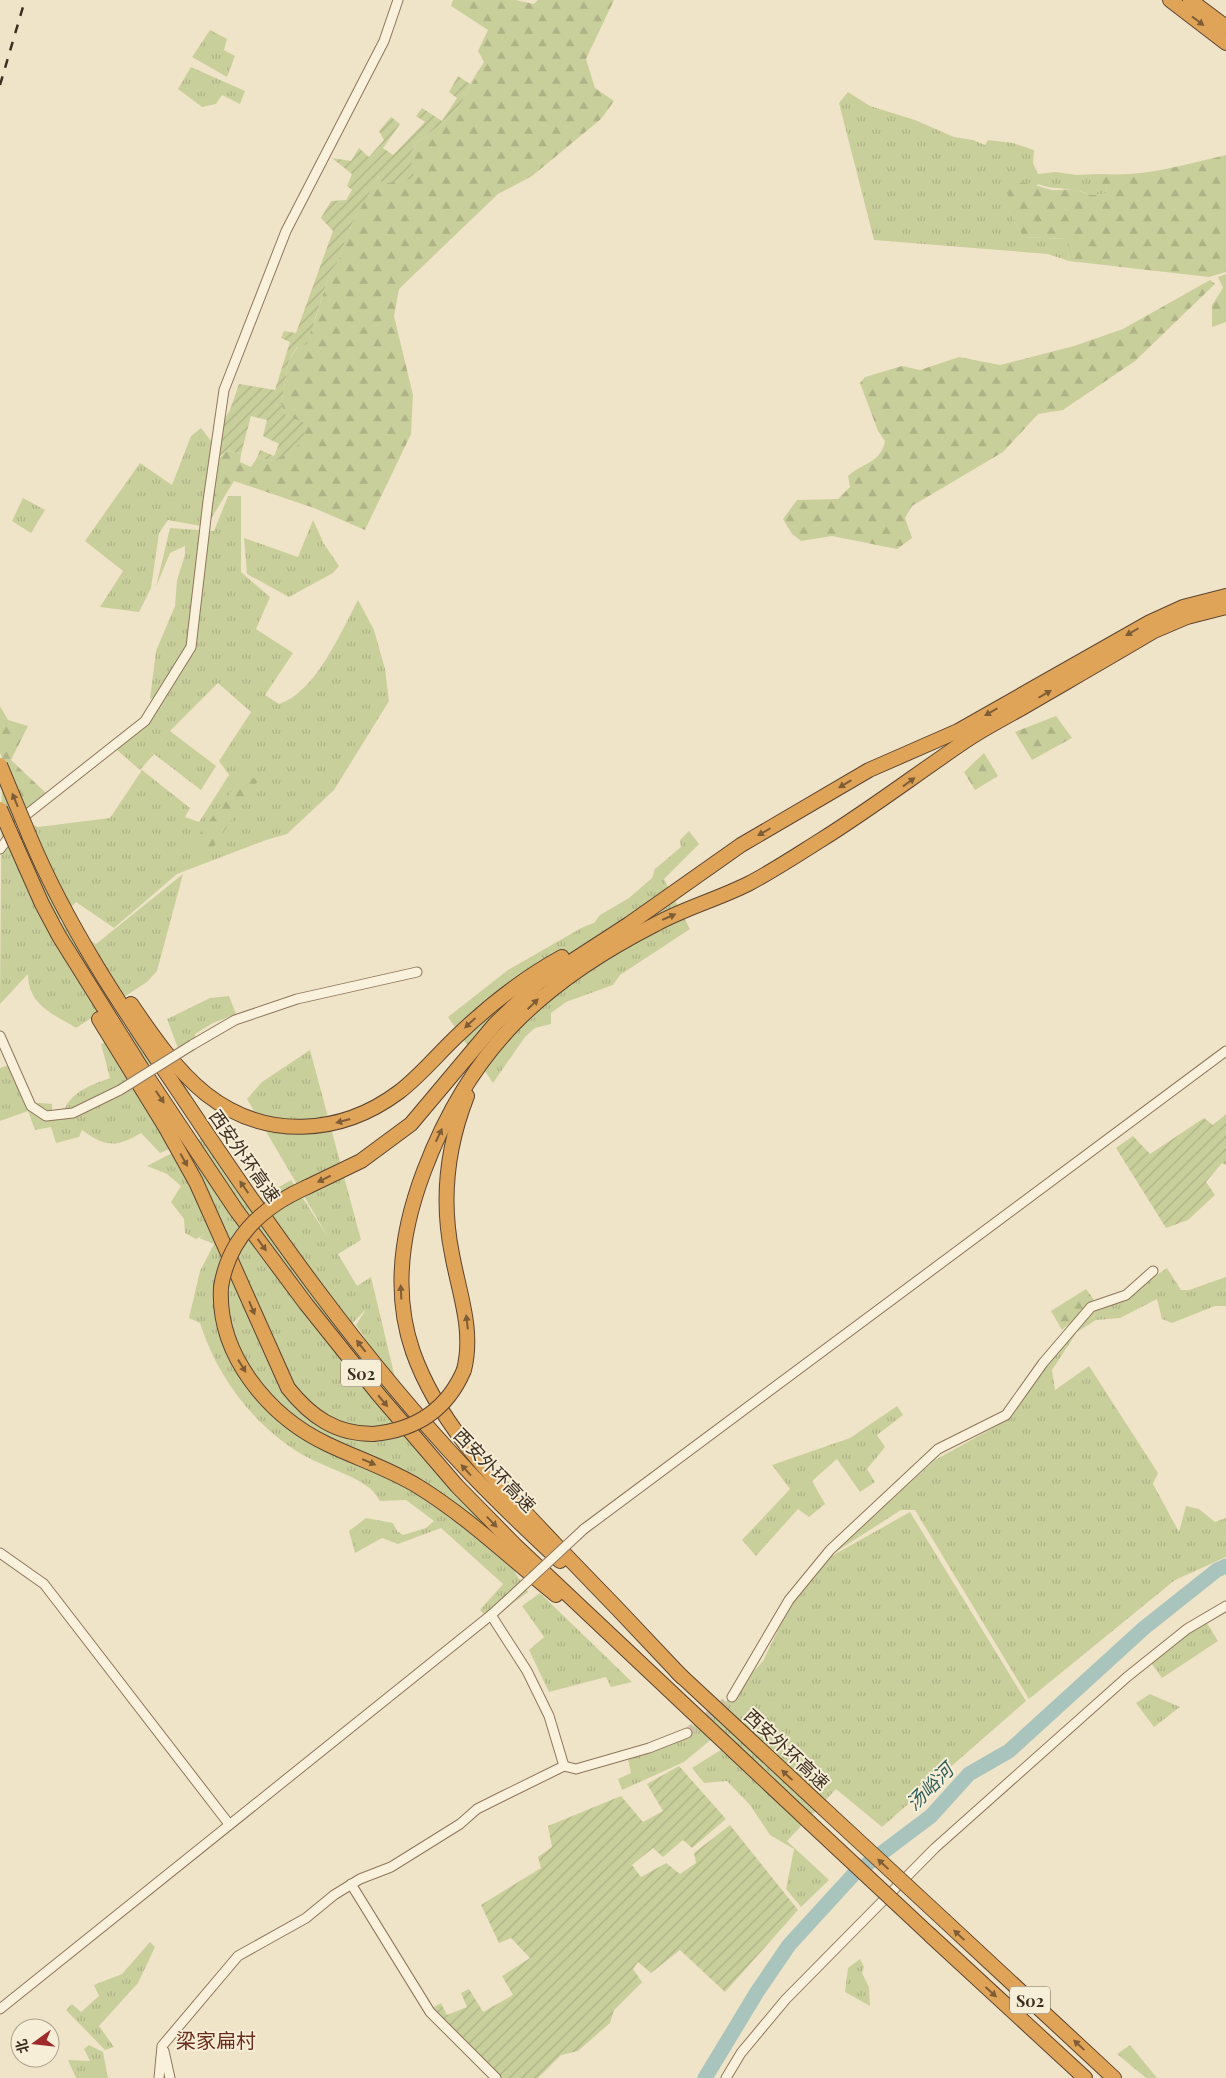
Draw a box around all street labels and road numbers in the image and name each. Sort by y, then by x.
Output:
street label: 西安外环高速 [204,1105,286,1207]
road number: S02 [341,1360,381,1386]
street label: 西安外环高速 [449,1423,541,1517]
street label: 西安外环高速 [739,1703,835,1795]
road number: S02 [1010,1986,1050,2014]

